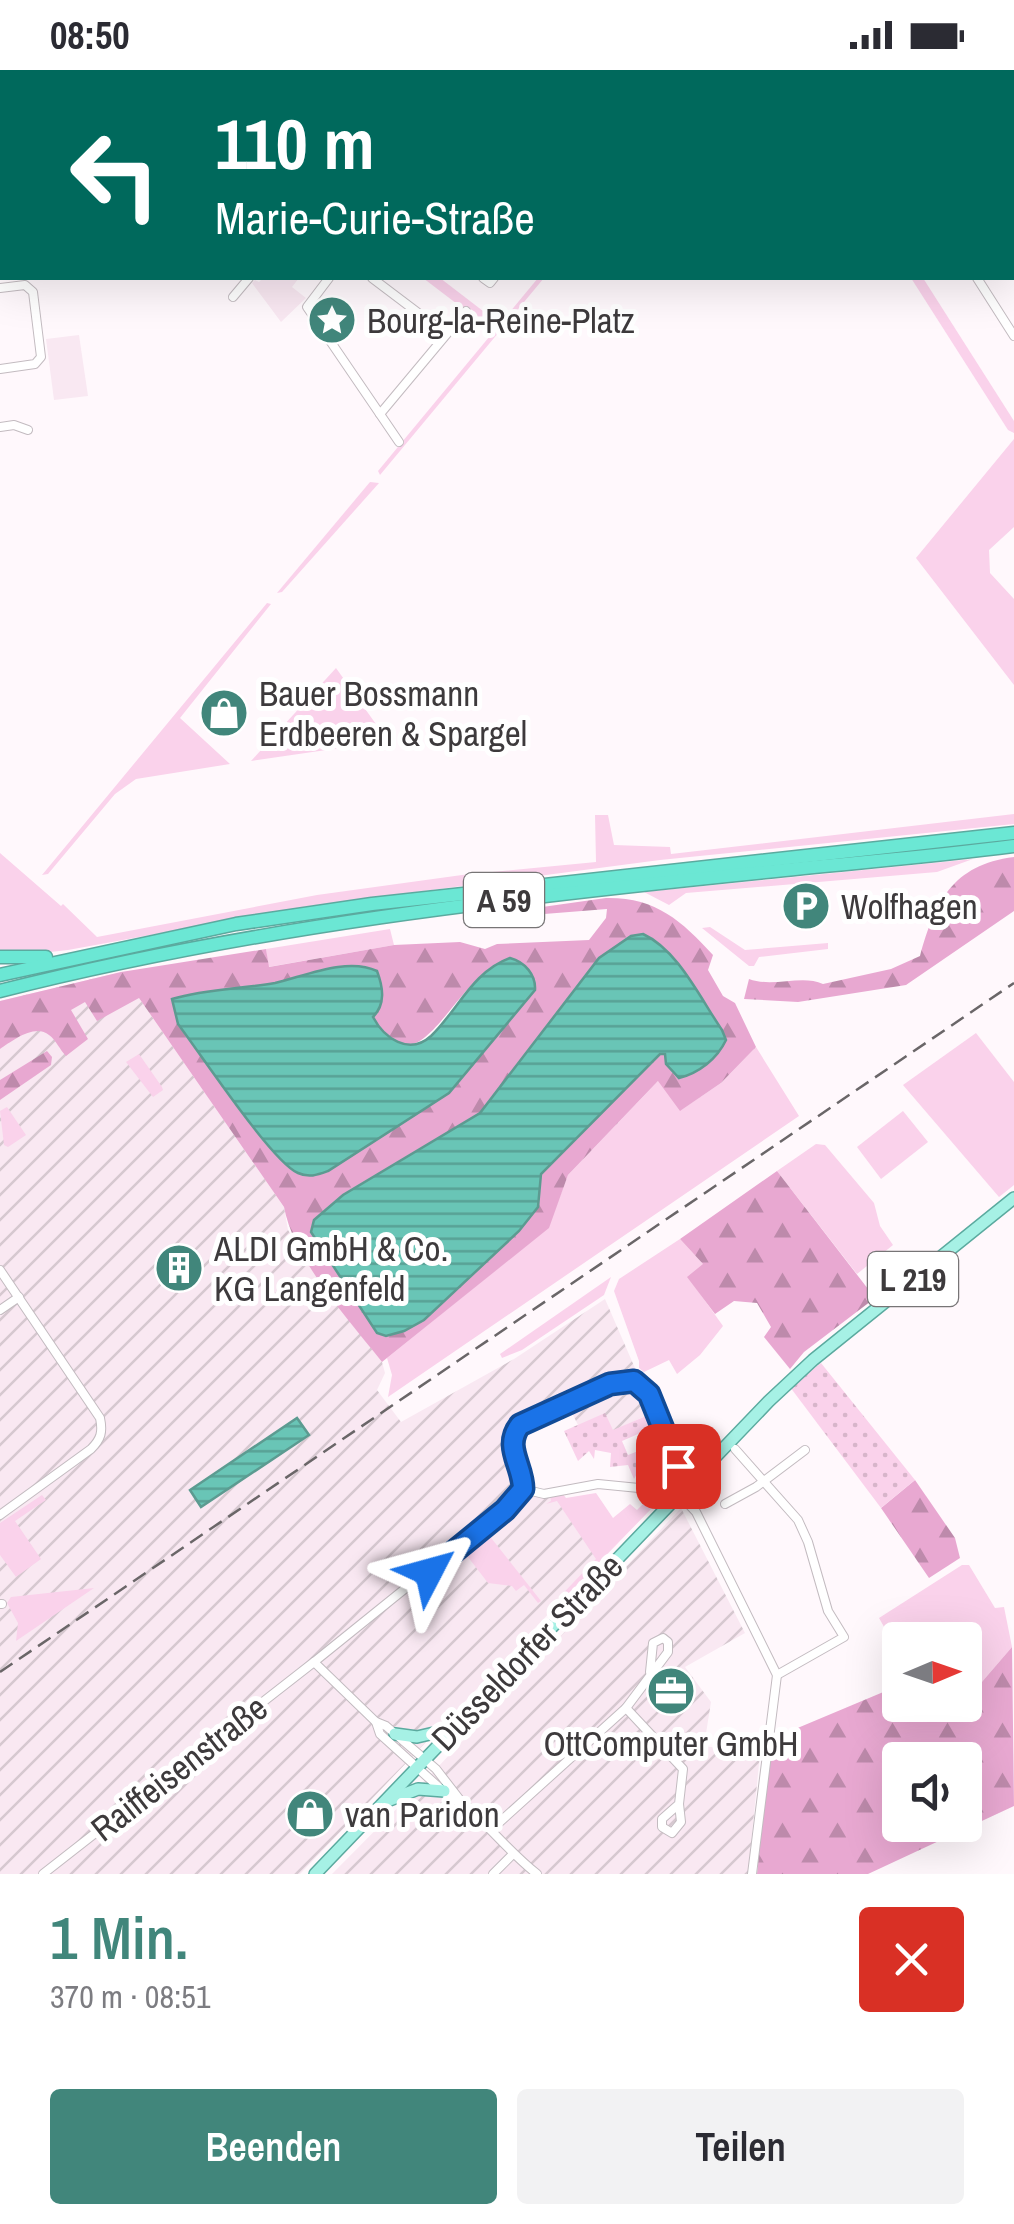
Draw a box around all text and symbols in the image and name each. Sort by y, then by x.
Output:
text: 08:50 [50,10,130,61]
text: 110 m [215,97,375,191]
icon: left [50,110,180,240]
text: Marie-Curie-Straße [215,187,535,248]
place icon: Bourg-la-Reine-Platz [306,294,358,346]
place label: Bourg-la-Reine-Platz [367,297,635,344]
place label: Bauer Bossmann Erdbeeren & Spargel [259,670,527,757]
shop icon: Bauer Bossmann Erdbeeren & Spargel [198,687,250,739]
road number: A 59 [464,873,544,927]
parking icon: Wolfhagen [780,880,832,932]
place label: Wolfhagen [841,883,978,930]
place label: ALDI GmbH & Co. KG Langenfeld [213,1225,448,1312]
building icon: ALDI GmbH & Co. KG Langenfeld [153,1242,205,1294]
road number: L 219 [868,1252,958,1306]
pin [636,1424,721,1509]
icon: arrive [651,1439,706,1494]
position arrow [377,1520,481,1624]
street label: Düsseldorfer Straße [421,1543,633,1761]
north arrow [882,1622,982,1722]
map controls [882,1622,982,1842]
office icon: OttComputer GmbH [645,1665,697,1717]
street label: Raiffeisenstraße [81,1684,277,1852]
place label: OttComputer GmbH [543,1720,799,1767]
button: sound [882,1742,982,1842]
shop icon: van Paridon [284,1788,336,1840]
place label: van Paridon [345,1791,500,1838]
text: 1 Min. [50,1897,189,1978]
button: close [859,1907,964,2012]
text: 370 m · 08:51 [50,1975,210,2018]
button: Beenden [50,2089,497,2204]
button: Teilen [517,2089,964,2204]

